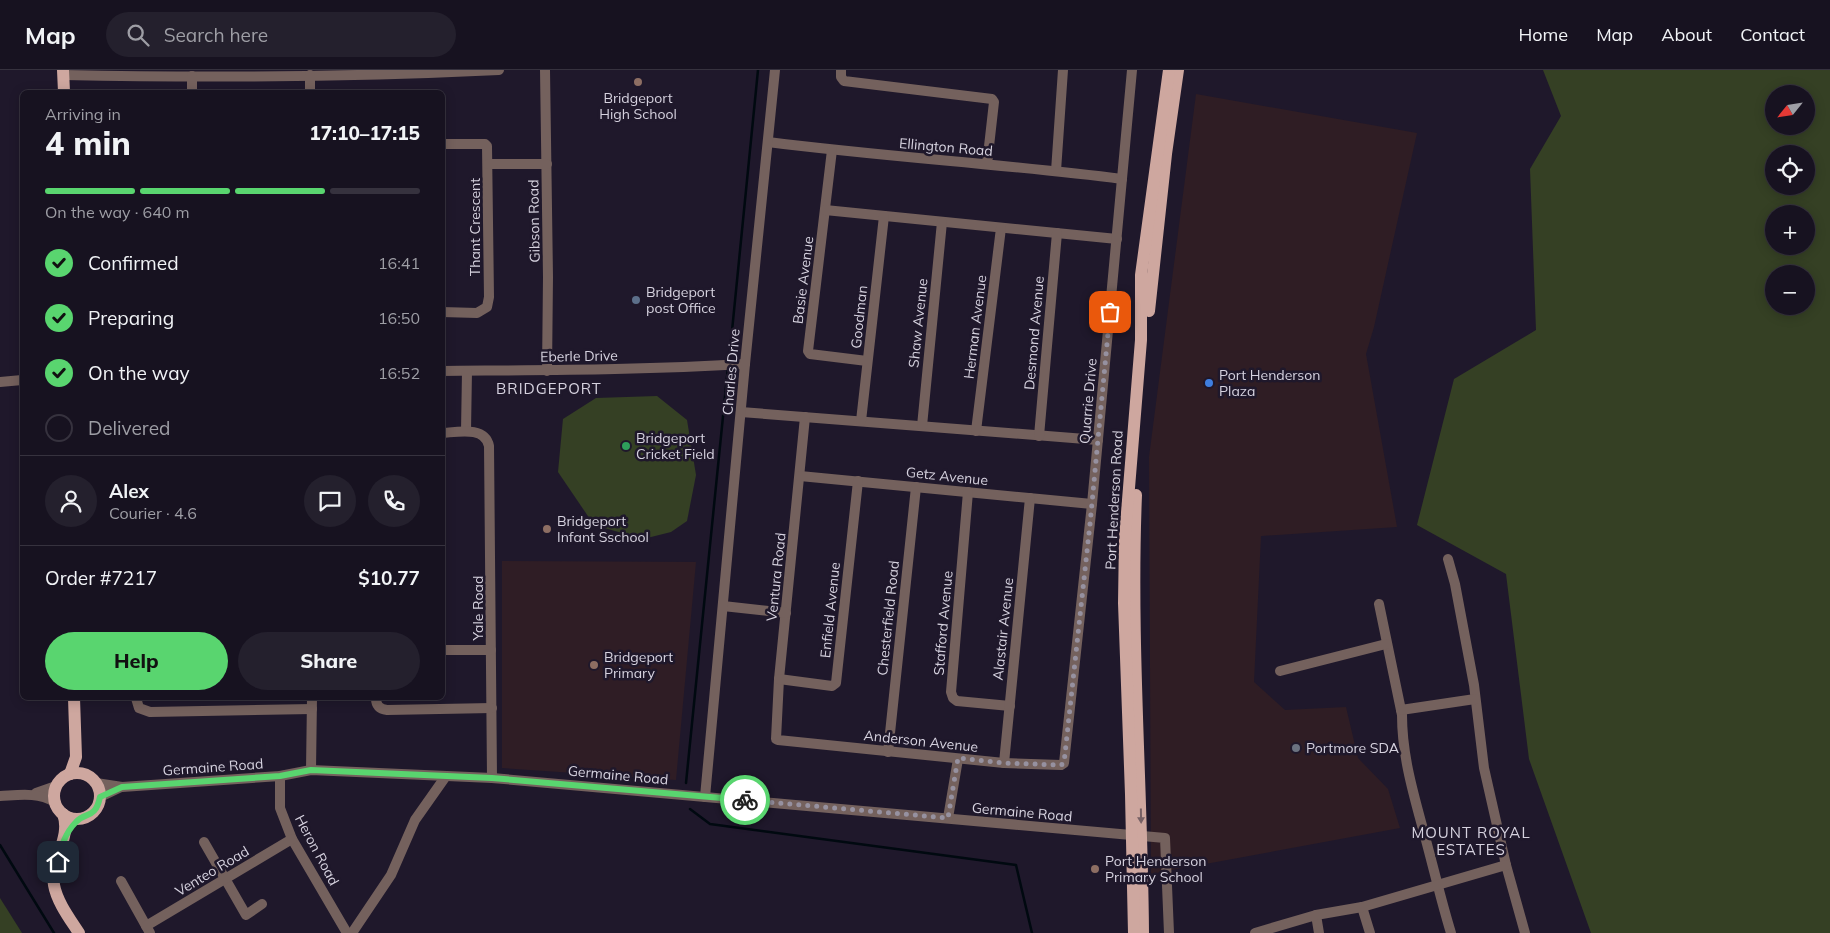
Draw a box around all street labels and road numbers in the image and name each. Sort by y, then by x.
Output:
street label: Ellington Road [898,134,994,160]
street label: Thant Crescent [466,178,484,276]
street label: Gibson Road [524,179,544,263]
street label: Basie Avenue [789,235,817,325]
street label: Herman Avenue [960,274,990,380]
street label: Desmond Avenue [1020,275,1048,391]
street label: Shaw Avenue [904,277,932,369]
street label: Goodman [847,284,871,350]
street label: Charles Drive [718,328,744,416]
street label: Eberle Drive [540,346,618,366]
street label: Quarrie Drive [1075,357,1101,445]
street label: Port Henderson Road [1101,430,1127,570]
street label: Getz Avenue [905,463,989,489]
street label: Ventura Road [762,532,790,622]
street label: Chesterfield Road [873,560,903,676]
street label: Enfield Avenue [816,561,844,659]
street label: Stafford Avenue [929,570,957,676]
street label: Yale Road [469,576,487,641]
street label: Alastair Avenue [989,577,1017,681]
street label: Anderson Avenue [863,726,979,756]
street label: Germaine Road [162,755,264,779]
street label: Germaine Road [567,762,669,788]
street label: Germaine Road [971,799,1073,825]
street label: Heron Road [291,812,343,888]
street label: Venteo Road [172,842,252,900]

